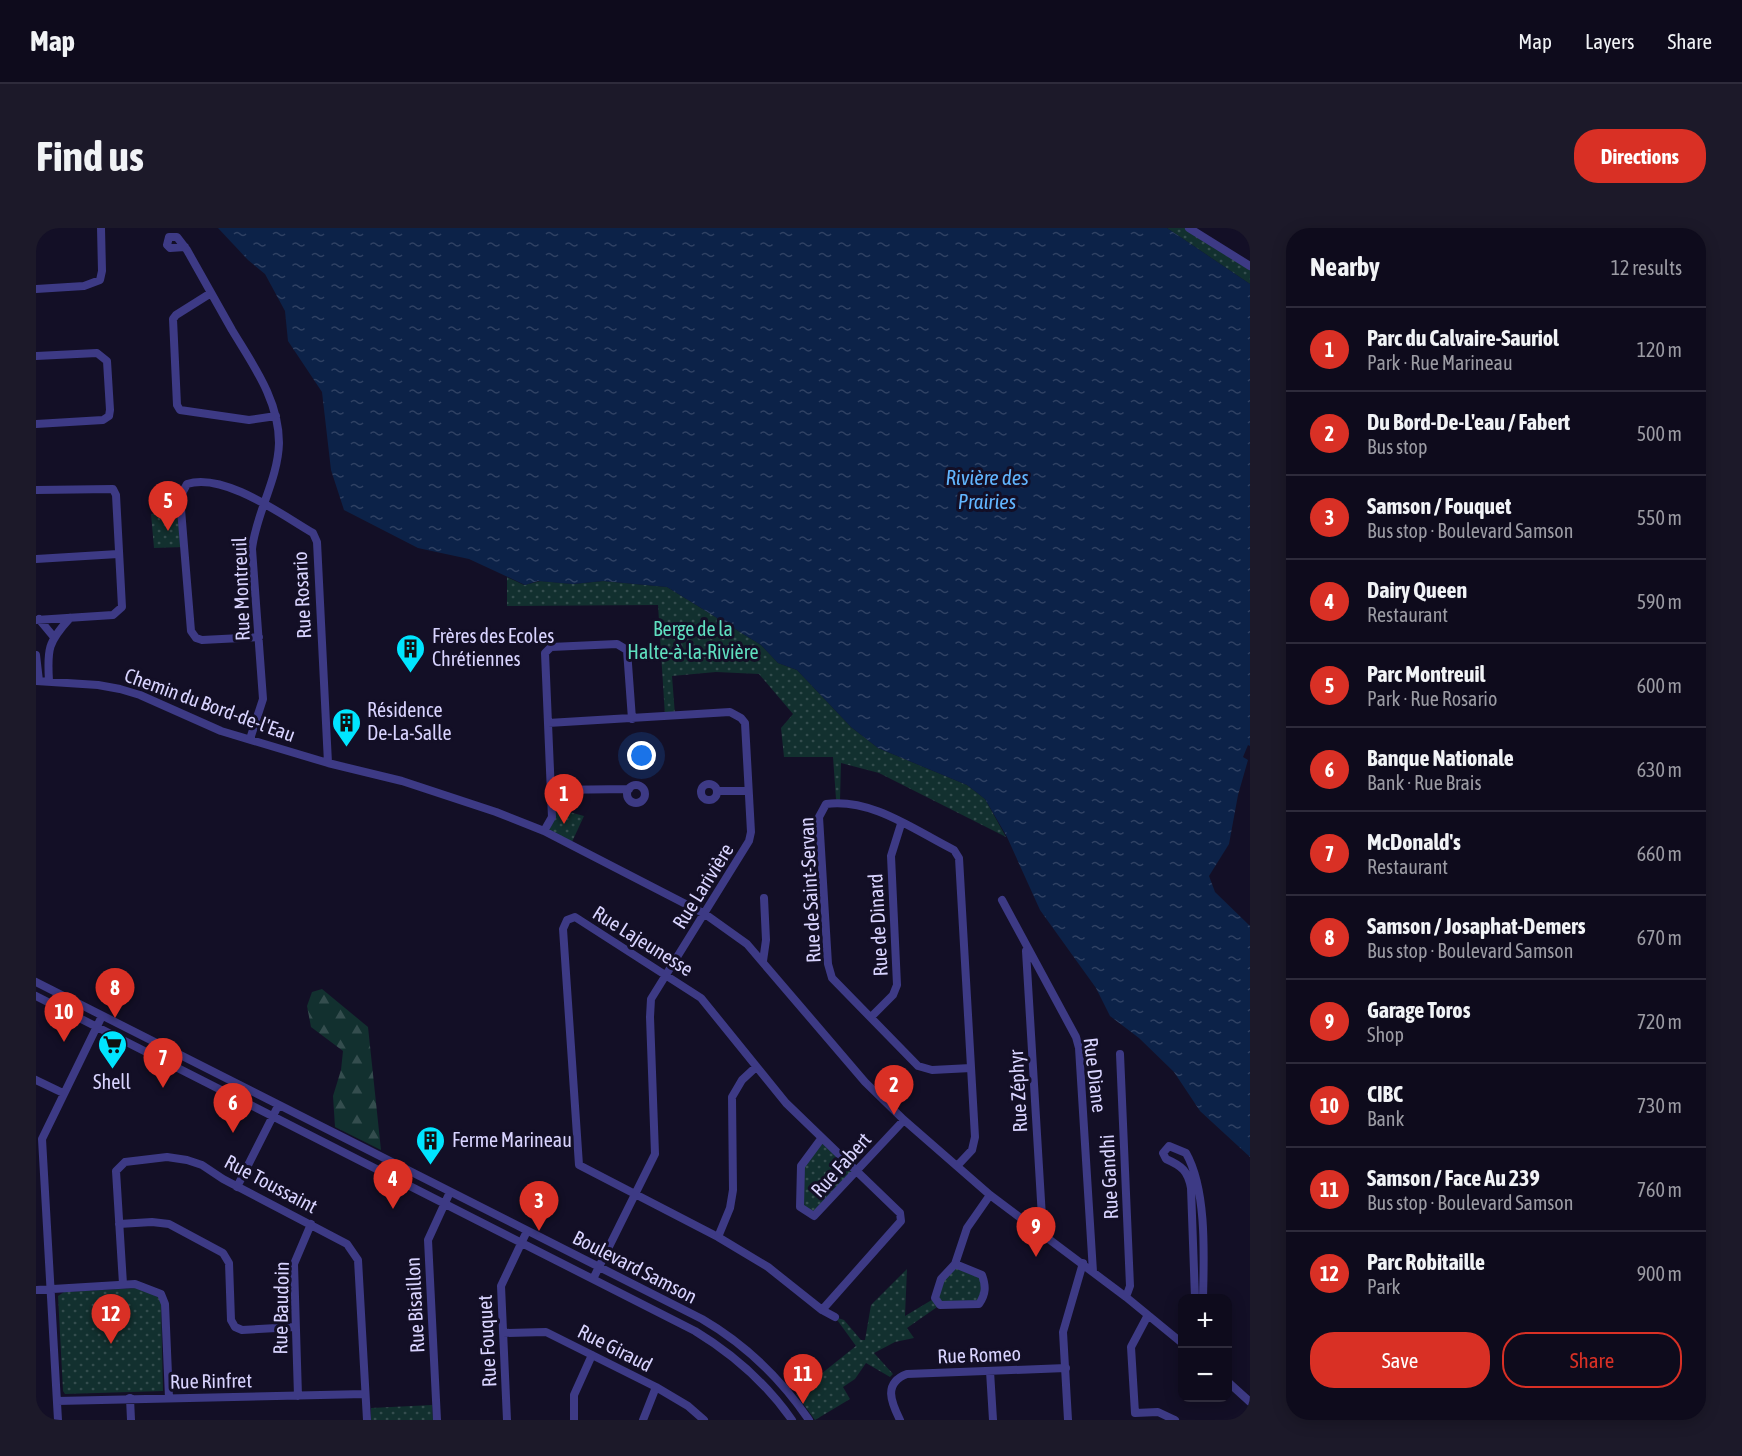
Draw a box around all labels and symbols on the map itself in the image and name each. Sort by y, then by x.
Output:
water label: Rivière des Prairies [945,465,1029,513]
pin: 5 [148,482,188,531]
street label: Rue Montreuil [227,536,254,642]
street label: Rue Rosario [288,551,315,639]
park label: Berge de la Halte-à-la-Rivière [627,617,759,663]
place label: Frères des Ecoles Chrétiennes [432,624,554,670]
building icon: Frères des Ecoles Chrétiennes [395,632,427,674]
street label: Chemin du Bord-de-l'Eau [122,663,299,746]
place label: Résidence De-La-Salle [367,698,452,744]
building icon: Résidence De-La-Salle [330,706,362,748]
your location [627,741,656,770]
pin: 1 [544,774,584,824]
street label: Rue de Saint-Servan [794,817,825,964]
street label: Rue Larivière [667,839,738,933]
street label: Rue de Dinard [863,873,892,977]
street label: Rue Lajeunesse [589,901,698,980]
pin: 8 [96,968,134,1018]
pin: 10 [45,992,84,1042]
supermarket icon: Shell [96,1028,128,1070]
street label: Rue Diane [1079,1036,1112,1114]
pin: 7 [144,1038,182,1088]
street label: Rue Zéphyr [1004,1048,1031,1133]
pin: 2 [874,1066,914,1115]
place label: Shell [93,1070,132,1093]
pin: 6 [214,1084,252,1133]
building icon: Ferme Marineau [415,1124,447,1166]
place label: Ferme Marineau [452,1128,572,1151]
street label: Rue Fabert [806,1128,876,1202]
street label: Rue Gandhi [1095,1134,1122,1220]
street label: Rue Toussaint [221,1150,322,1218]
pin: 4 [374,1160,412,1209]
pin: 3 [520,1182,558,1231]
pin: 9 [1016,1208,1056,1257]
street label: Boulevard Samson [569,1225,701,1308]
street label: Rue Bisaillon [401,1256,428,1354]
street label: Rue Baudoin [268,1261,293,1355]
pin: 12 [92,1294,130,1344]
street label: Rue Fouquet [473,1294,500,1388]
street label: Rue Giraud [574,1319,656,1376]
street label: Rue Romeo [937,1342,1021,1367]
pin: 11 [784,1354,822,1404]
street label: Rue Rinfret [170,1368,252,1393]

